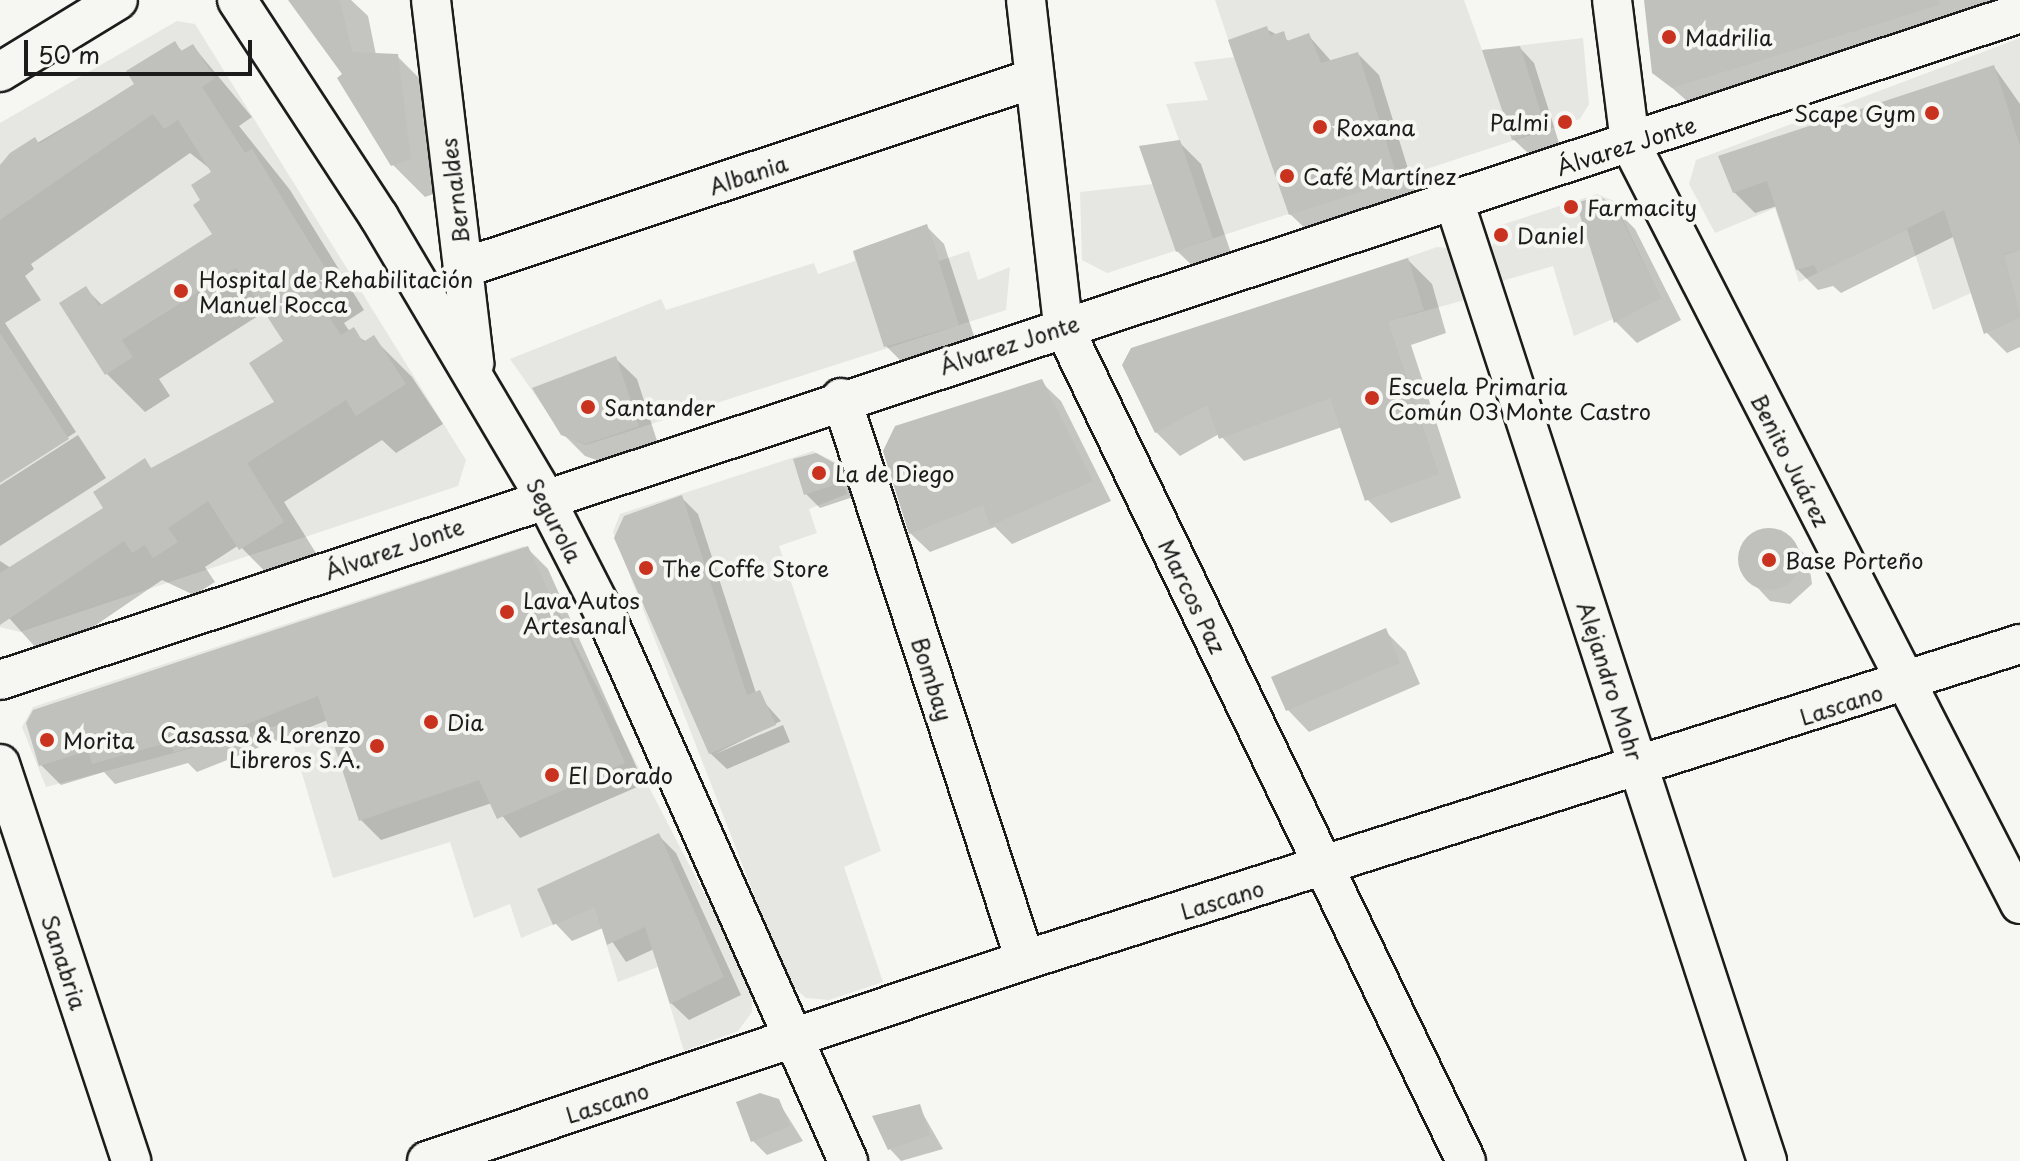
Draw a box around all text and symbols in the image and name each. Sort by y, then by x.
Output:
scale bar [28,24,256,74]
place label: Madrilia [1685,24,1772,50]
marker: Madrilia [1660,28,1678,46]
text: 50 m [38,36,100,72]
place label: Scape Gym [1794,100,1916,126]
marker: Scape Gym [1923,104,1941,122]
place label: Palmi [1490,109,1549,135]
street label: Álvarez Jonte [1552,110,1700,180]
marker: Palmi [1556,113,1574,131]
place label: Roxana [1336,114,1415,140]
marker: Roxana [1311,118,1329,136]
street label: Bernaldes [434,137,474,245]
street label: Albania [705,149,791,199]
place label: Café Martínez [1303,163,1456,189]
marker: Café Martínez [1278,167,1296,185]
place label: Farmacity [1587,194,1697,220]
marker: Farmacity [1562,198,1580,216]
place label: Daniel [1517,222,1584,248]
marker: Daniel [1492,226,1510,244]
place label: Hospital de Rehabilitación Manuel Rocca [199,265,473,316]
marker: Hospital de Rehabilitación Manuel Rocca [170,280,192,302]
street label: Álvarez Jonte [935,309,1083,379]
place label: Escuela Primaria Común 03 Monte Castro [1388,372,1653,424]
marker: Escuela Primaria Común 03 Monte Castro [1363,389,1381,407]
street label: Benito Juárez [1746,389,1836,531]
place label: Santander [604,394,715,420]
marker: Santander [579,398,597,416]
place label: La de Diego [835,460,959,486]
marker: La de Diego [810,464,828,482]
street label: Segurola [522,473,588,567]
street label: Álvarez Jonte [320,512,468,584]
street label: Marcos Paz [1154,535,1232,657]
place label: Base Porteño [1785,547,1924,573]
marker: Base Porteño [1760,551,1778,569]
place label: The Coffe Store [662,555,829,581]
marker: The Coffe Store [637,559,655,577]
place label: Lava Autos Artesanal [523,586,641,638]
street label: Alejandro Mohr [1573,598,1649,764]
marker: Lava Autos Artesanal [498,603,516,621]
street label: Bombay [907,634,959,724]
street label: Lascano [1796,678,1886,730]
place label: Dia [447,709,484,735]
marker: Dia [422,713,440,731]
place label: Casassa & Lorenzo Libreros S.A. [159,720,361,772]
place label: Morita [63,727,135,753]
marker: Morita [38,731,56,749]
marker: Casassa & Lorenzo Libreros S.A. [368,737,386,755]
place label: El Dorado [568,762,672,788]
marker: El Dorado [543,766,561,784]
street label: Lascano [1177,874,1267,924]
street label: Sanabria [37,911,93,1013]
street label: Lascano [562,1076,652,1128]

